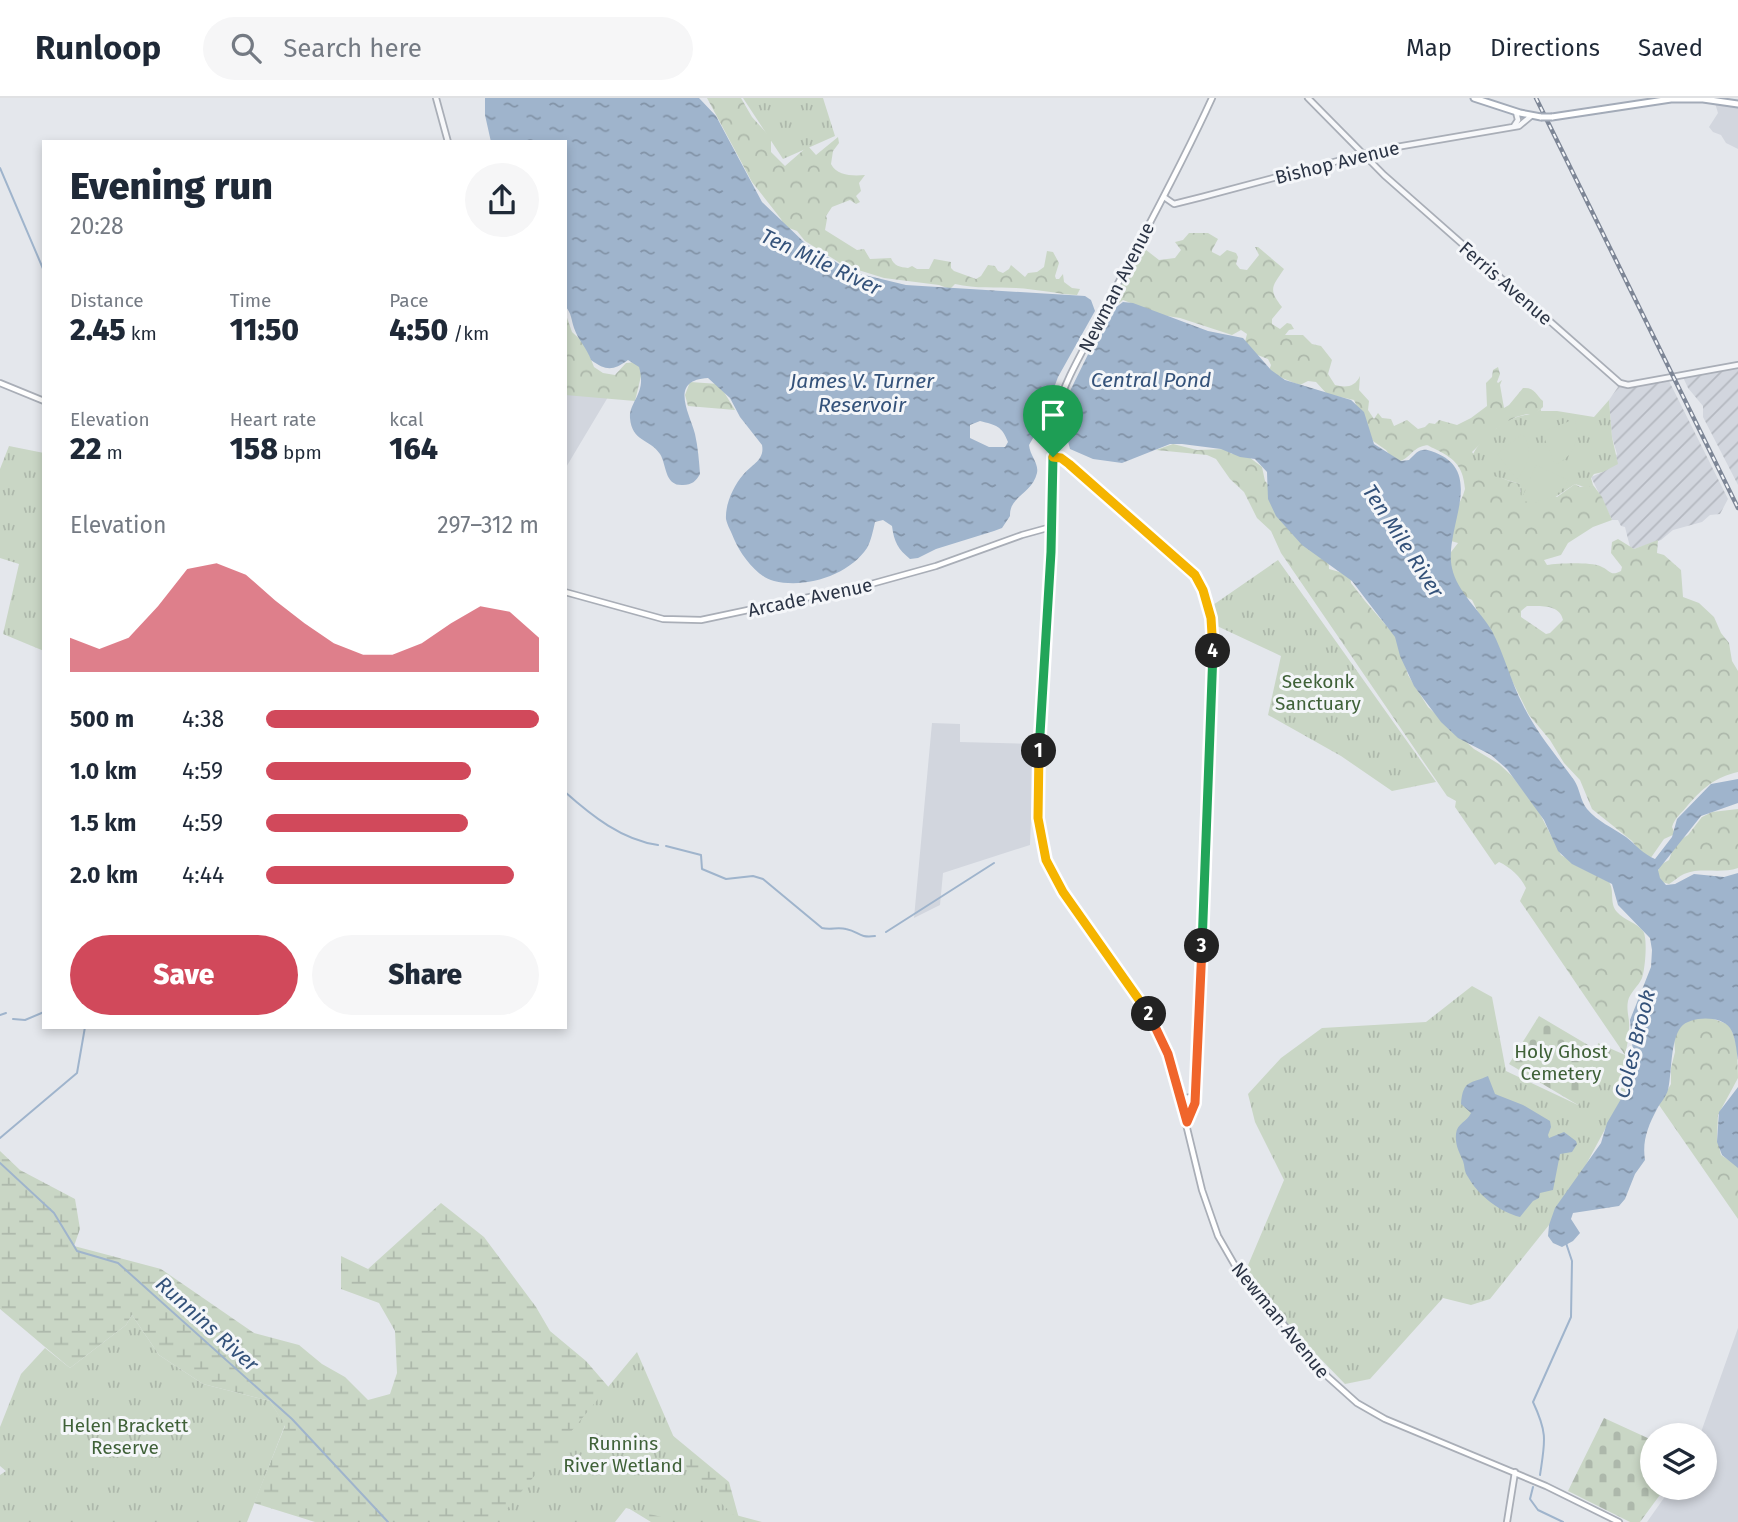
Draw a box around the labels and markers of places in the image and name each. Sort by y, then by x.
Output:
pin [1023,385,1083,457]
pin: 4 [1196,634,1230,668]
pin: 1 [1021,734,1056,768]
pin: 3 [1184,928,1220,964]
pin: 2 [1132,996,1166,1032]

